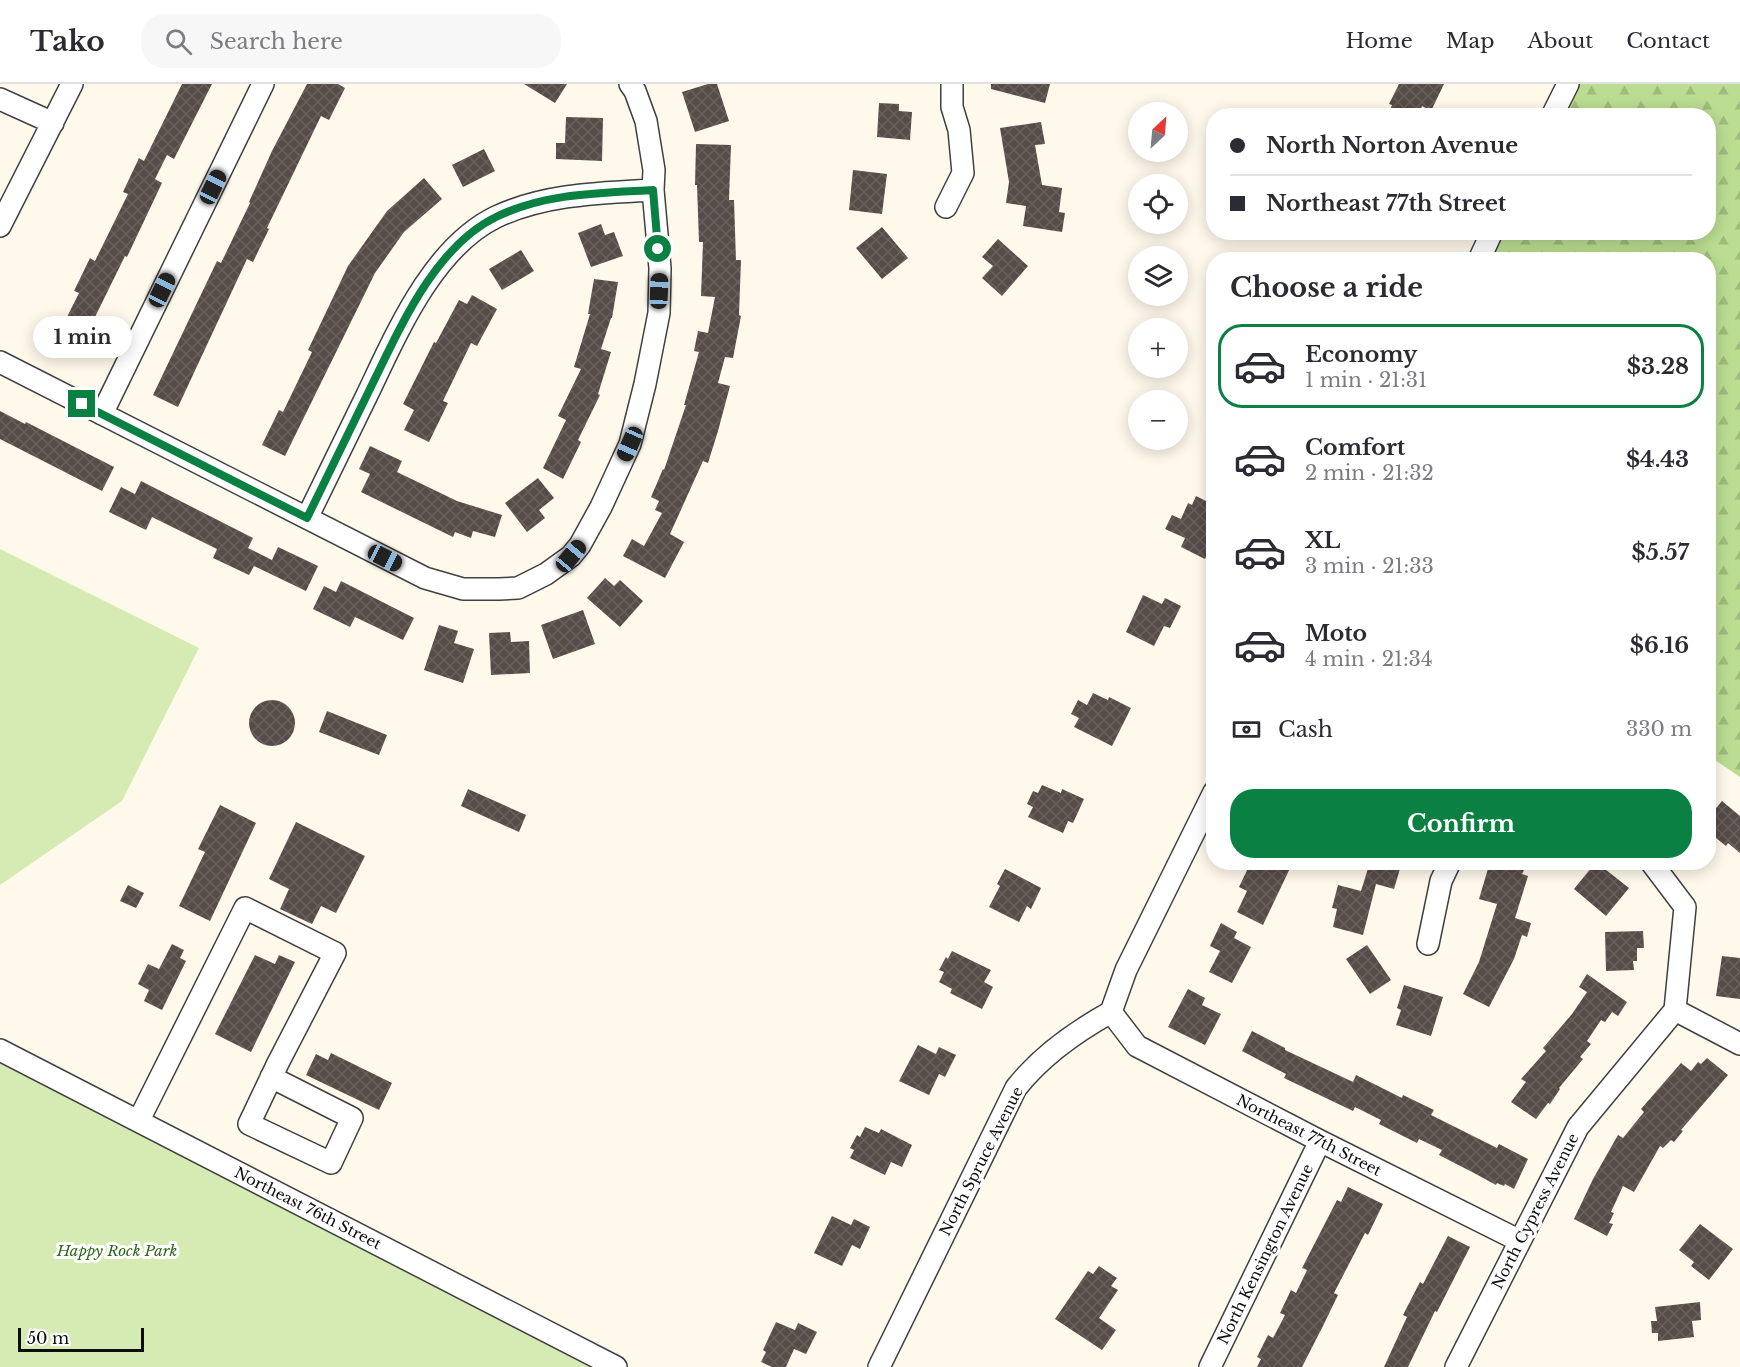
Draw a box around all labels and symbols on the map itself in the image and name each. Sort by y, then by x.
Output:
north arrow [1128,102,1188,162]
car [197,167,229,207]
route start [644,235,671,262]
car [146,270,178,310]
car [649,273,669,309]
callout: 1 min [32,317,132,359]
route end [68,390,95,417]
car [614,424,646,464]
car [553,536,589,576]
car [365,542,405,574]
street label: North Spruce Avenue [935,1083,1027,1239]
street label: Northeast 77th Street [1233,1090,1385,1180]
street label: North Cypress Avenue [1487,1130,1583,1292]
street label: North Kensington Avenue [1213,1161,1317,1347]
street label: Northeast 76th Street [231,1163,385,1253]
park label: Happy Rock Park [56,1241,177,1260]
scale bar [18,1325,144,1352]

